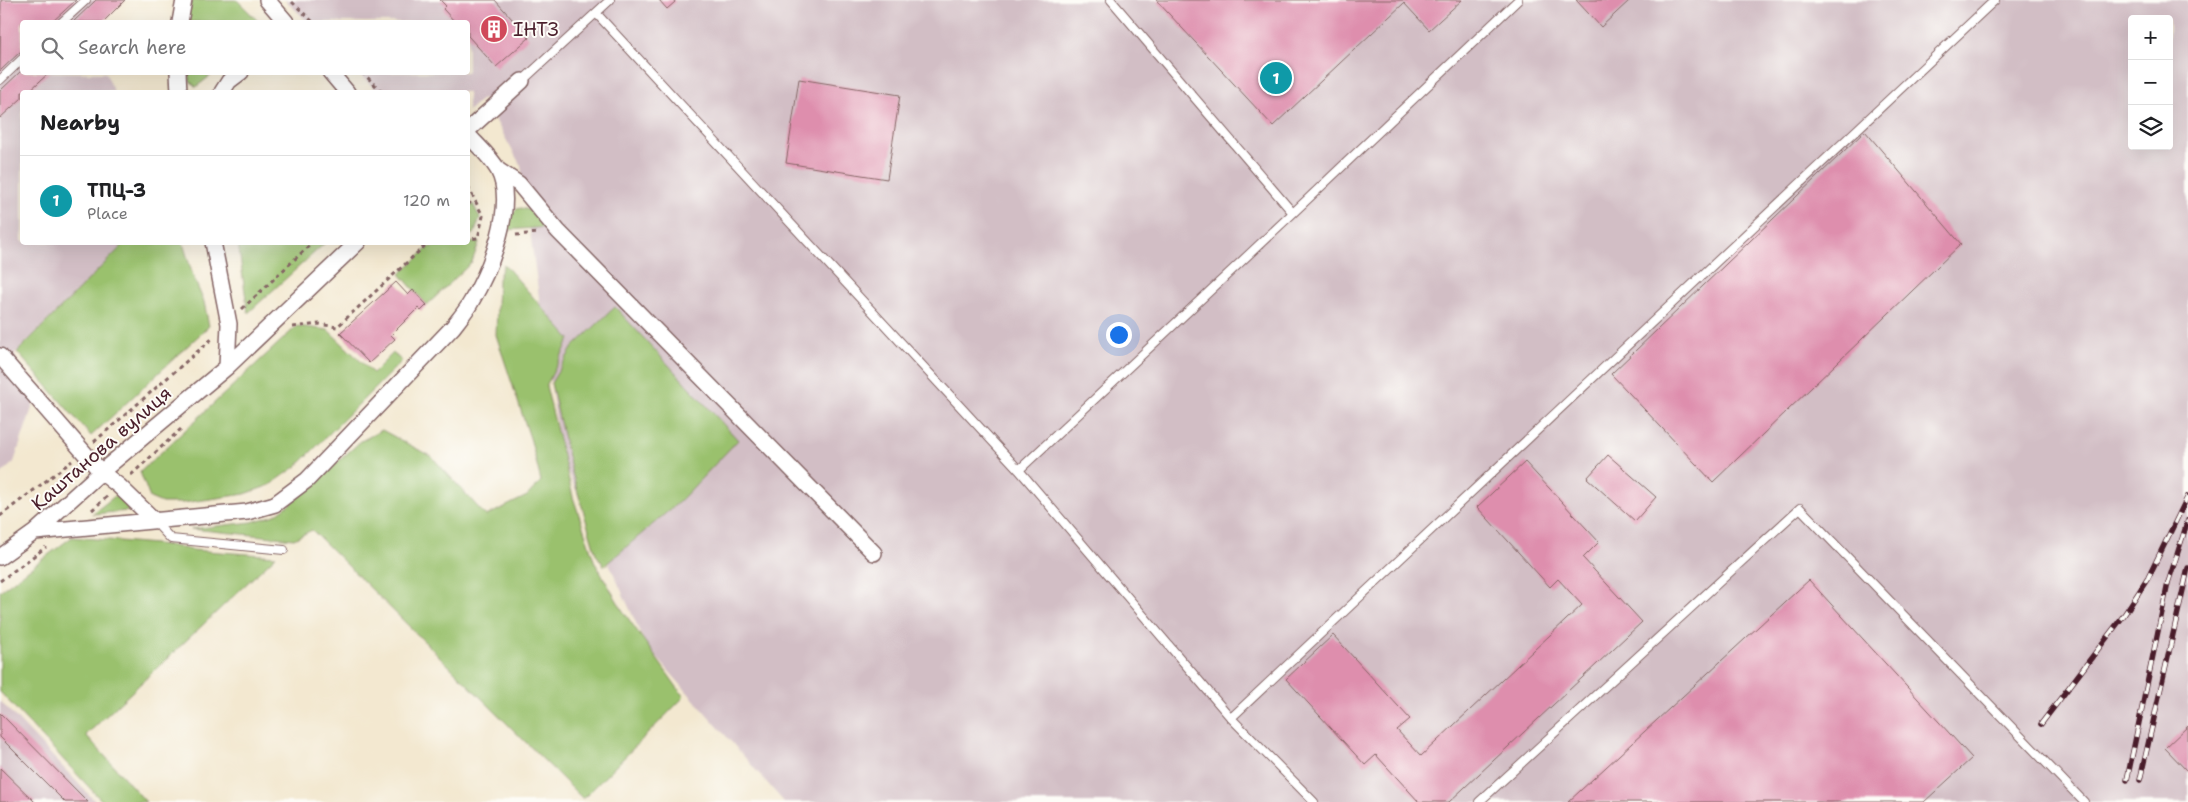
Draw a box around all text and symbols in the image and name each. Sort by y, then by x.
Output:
building icon: ІНТЗ [479,14,509,44]
map controls [2128,15,2173,150]
button: + [2128,15,2173,60]
place label: ІНТЗ [513,17,559,42]
search box [20,20,470,75]
icon: search [38,34,66,62]
text: Search here [78,35,187,60]
pin: 1 [1260,59,1292,97]
button: − [2128,60,2173,105]
button: layers [2128,105,2173,150]
text: Nearby [40,109,120,137]
text: ТПЦ-3 [87,178,146,203]
text: 1 [52,190,60,211]
text: 120 m [403,190,450,211]
text: Place [87,203,128,224]
your location [1106,322,1132,348]
street label: Каштанова вулиця [26,381,177,516]

